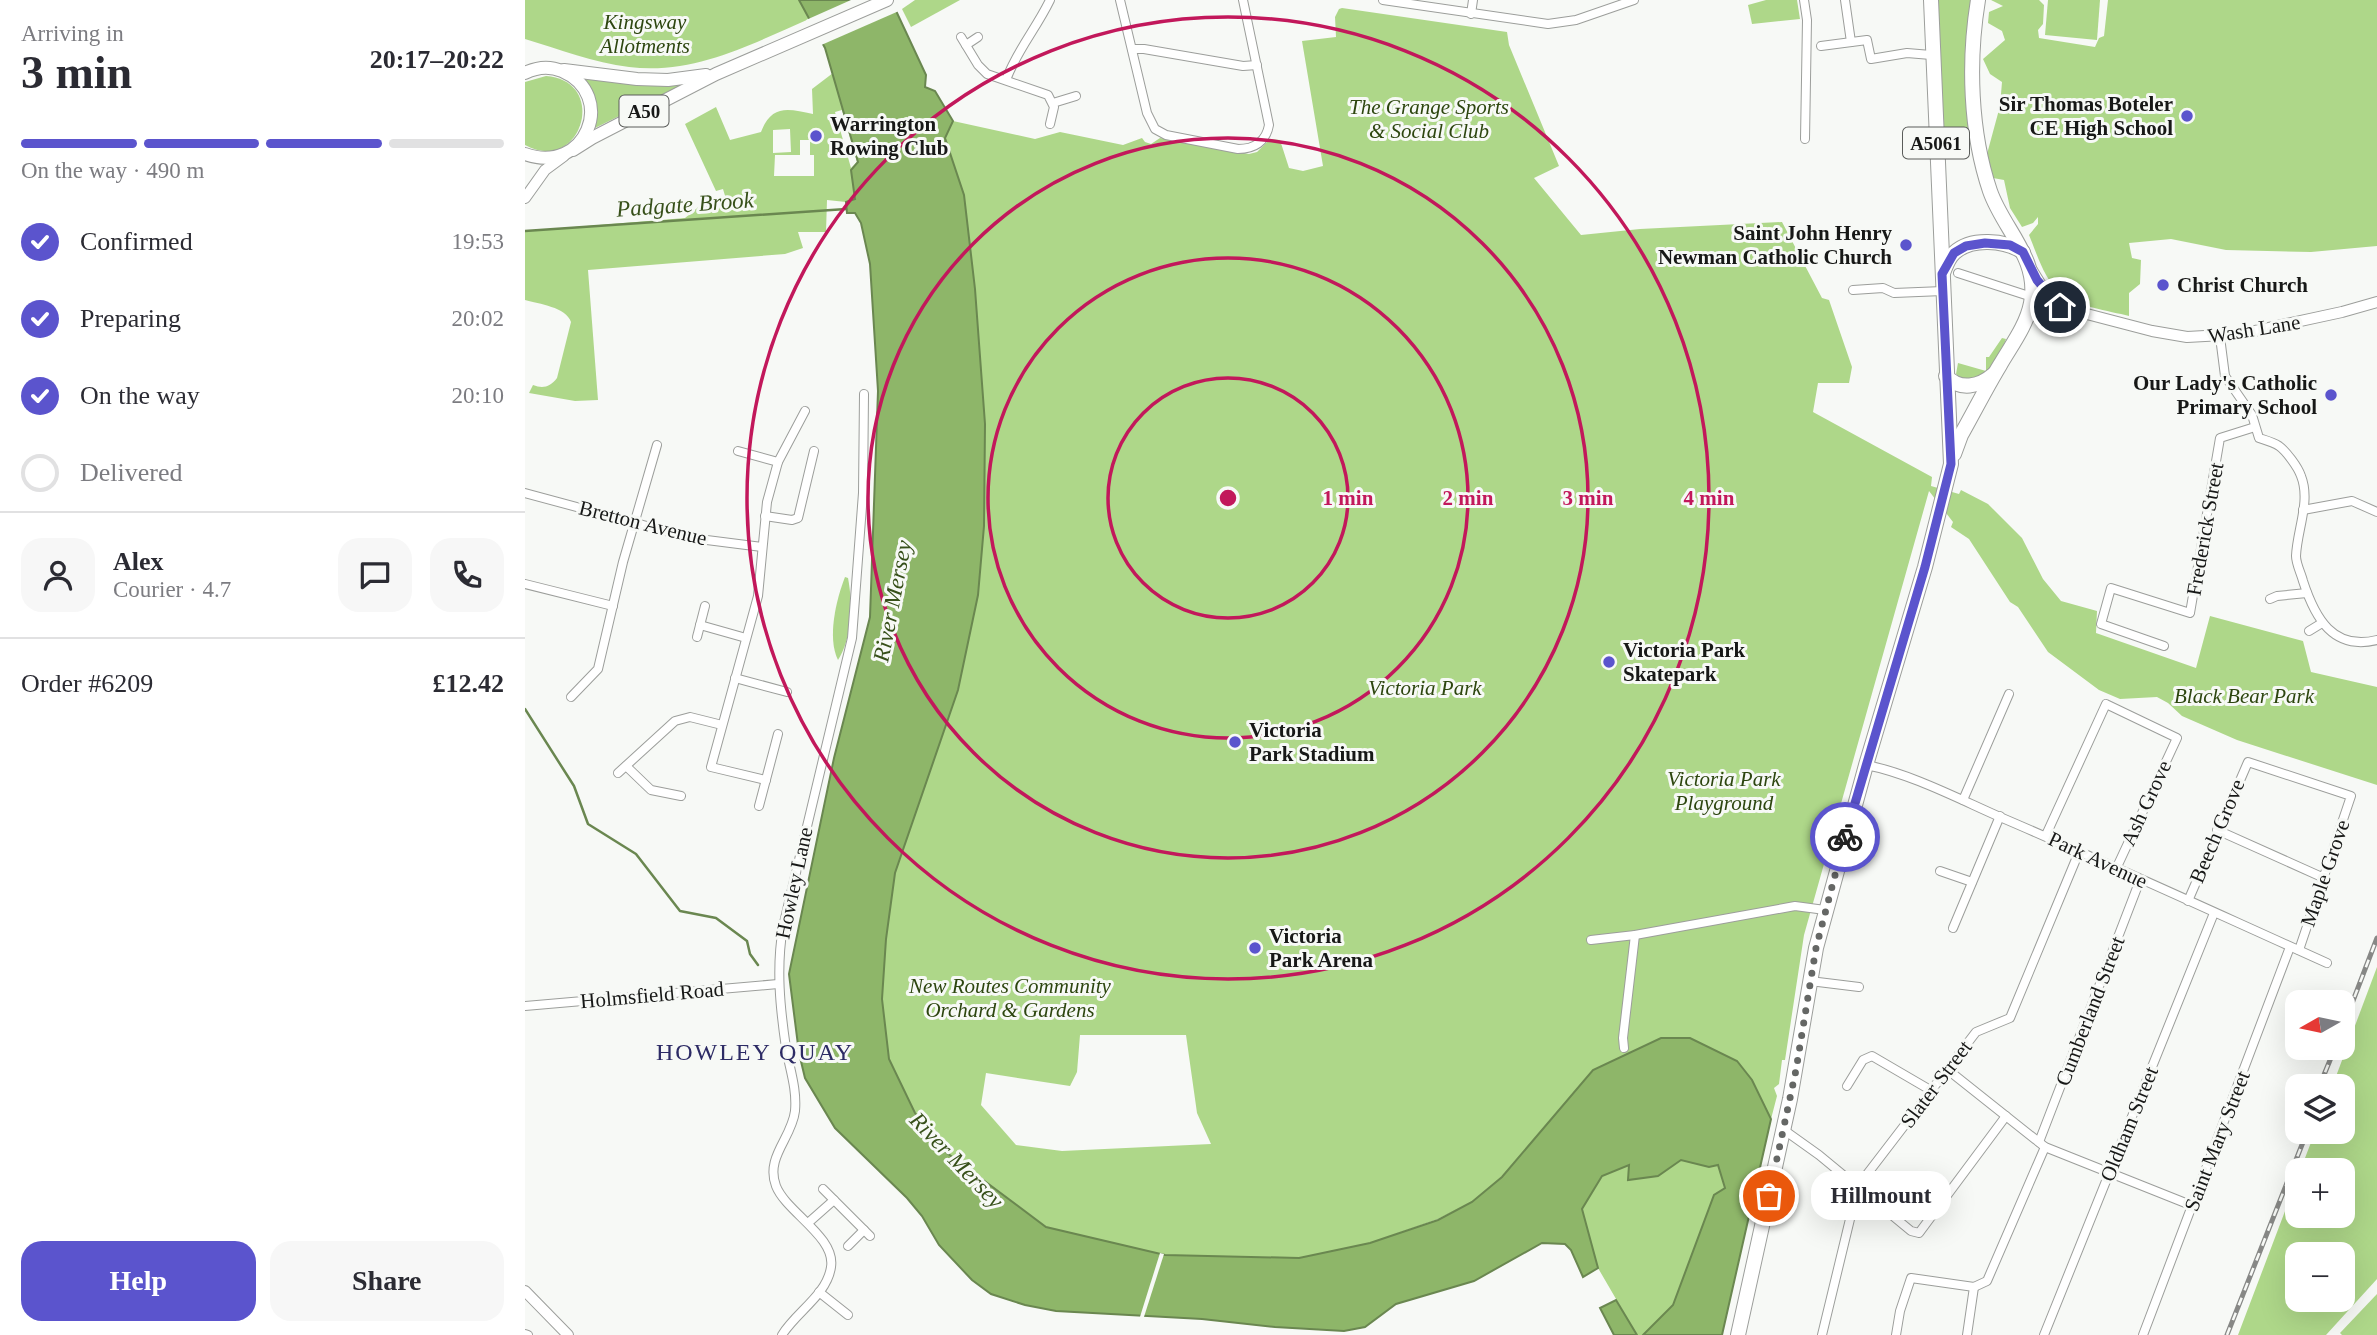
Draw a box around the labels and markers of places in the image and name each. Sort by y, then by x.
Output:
place label: Sir Thomas Boteler CE High School [1999,92,2173,140]
marker: Sir Thomas Boteler CE High School [2179,108,2195,124]
place label: Warrington Rowing Club [830,112,948,160]
marker: Warrington Rowing Club [808,128,824,144]
place label: Saint John Henry Newman Catholic Church [1658,221,1892,269]
marker: Saint John Henry Newman Catholic Church [1898,237,1914,253]
place label: Christ Church [2177,273,2308,297]
pin [2030,277,2090,337]
marker: Christ Church [2155,277,2171,293]
place label: Our Lady's Catholic Primary School [2133,371,2317,419]
marker: Our Lady's Catholic Primary School [2323,387,2339,403]
centre of rings [1216,486,1240,510]
place label: Victoria Park Skatepark [1623,638,1746,686]
marker: Victoria Park Skatepark [1601,654,1617,670]
place label: Victoria Park Stadium [1249,718,1375,766]
marker: Victoria Park Stadium [1227,734,1243,750]
place label: Victoria Park Arena [1269,924,1374,972]
marker: Victoria Park Arena [1247,940,1263,956]
pin [1739,1166,1799,1226]
callout: Hillmount [1811,1172,1951,1220]

